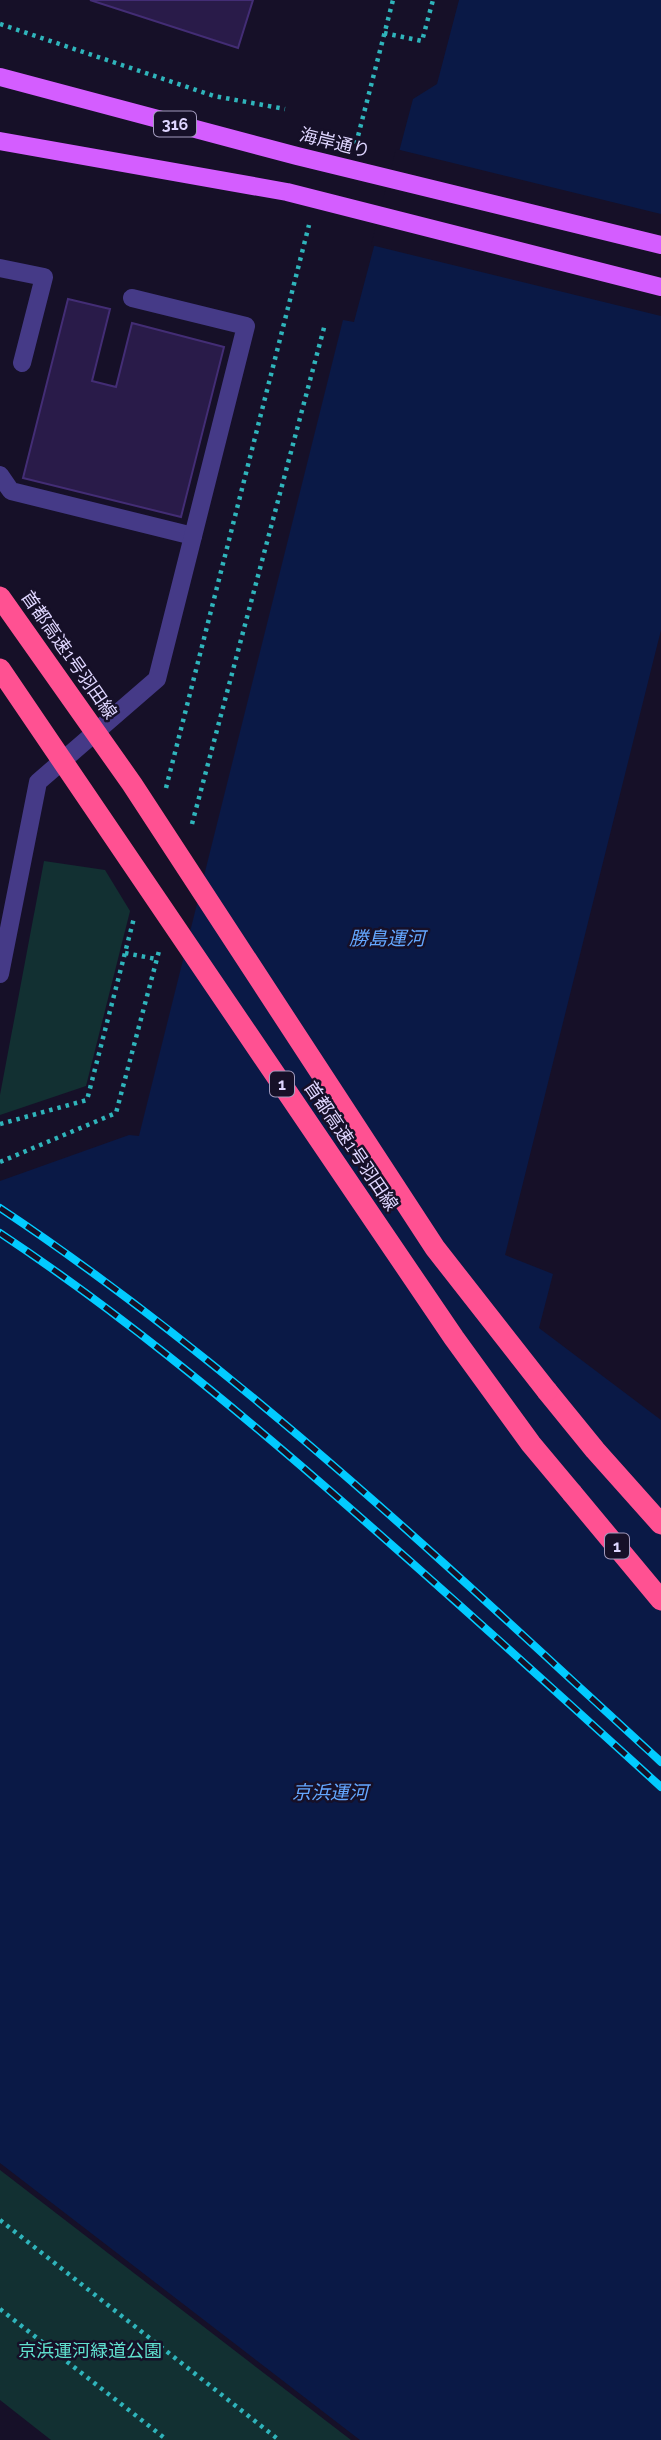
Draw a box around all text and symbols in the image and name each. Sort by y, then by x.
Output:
road number: 316 [154,112,196,136]
street label: 海岸通り [298,124,373,161]
street label: 首都高速1号羽田線 [17,587,122,723]
water label: 勝島運河 [349,927,429,949]
road number: 1 [270,1072,294,1096]
street label: 首都高速1号羽田線 [300,1077,403,1214]
road number: 1 [605,1534,629,1558]
water label: 京浜運河 [292,1781,372,1803]
park label: 京浜運河緑道公園 [18,2340,162,2361]

